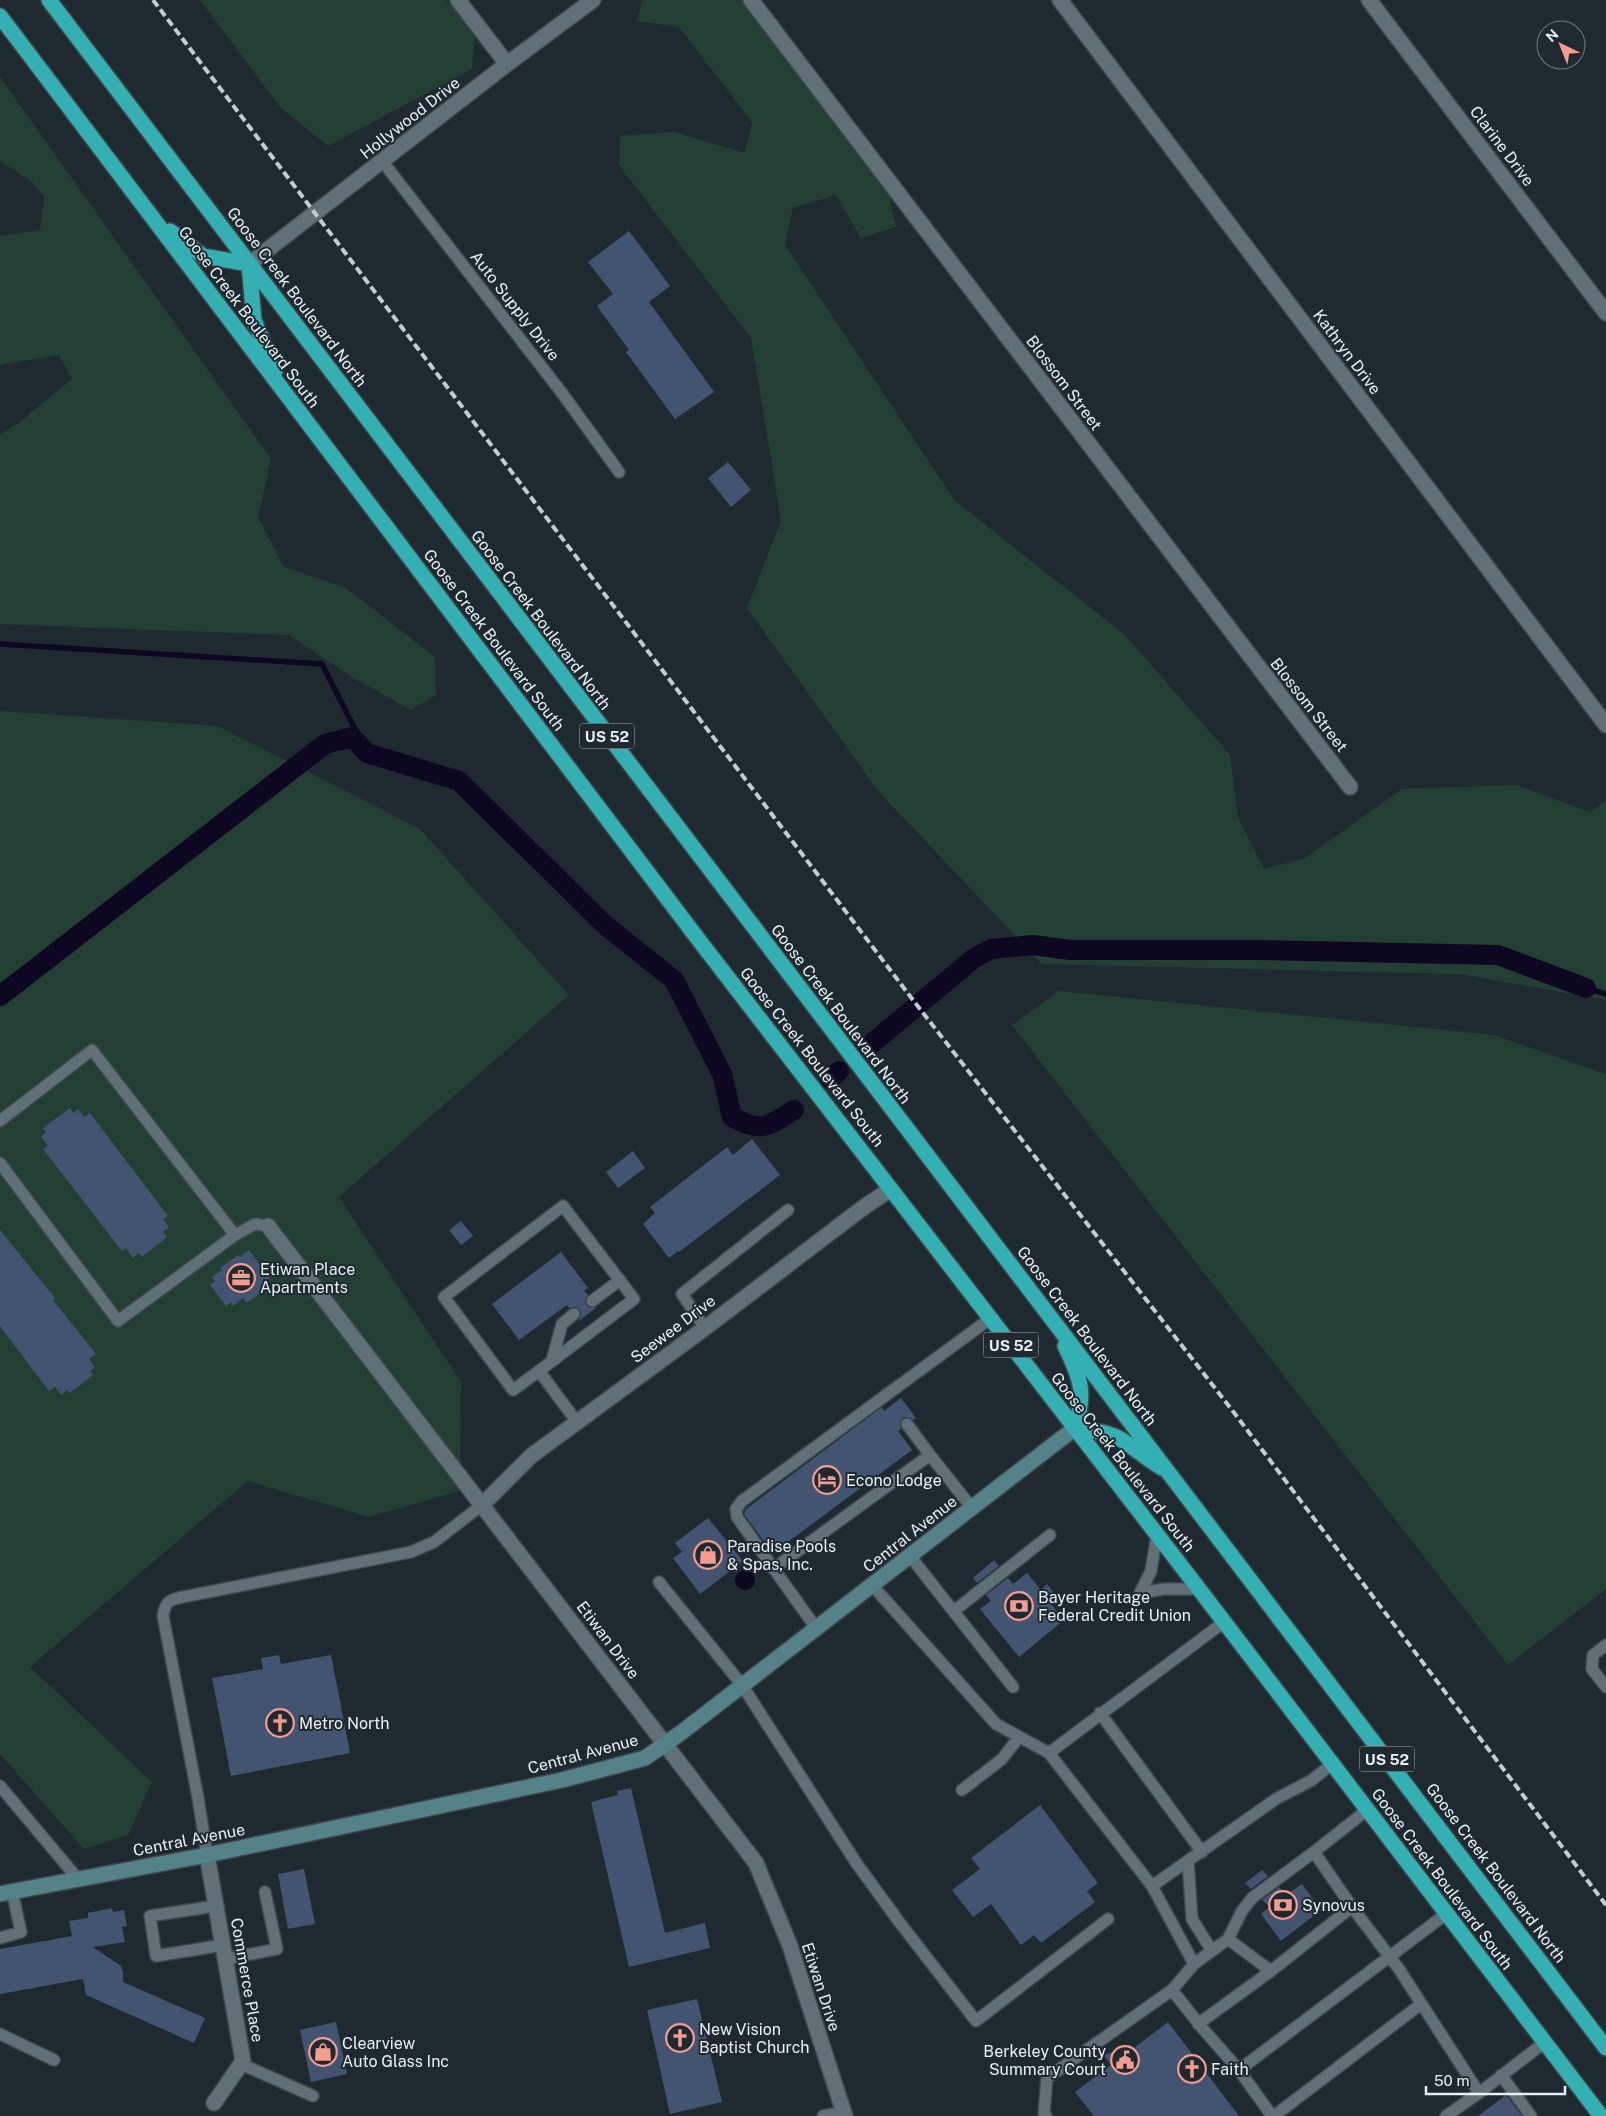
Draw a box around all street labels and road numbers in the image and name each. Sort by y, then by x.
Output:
street label: Hollywood Drive [356,73,464,163]
street label: Clarine Drive [1466,102,1538,190]
street label: Goose Creek Boulevard North [223,203,371,391]
street label: Goose Creek Boulevard South [175,223,323,411]
street label: Auto Supply Drive [466,247,564,365]
street label: Kathryn Drive [1309,306,1385,398]
street label: Blossom Street [1022,332,1106,434]
street label: Goose Creek Boulevard North [467,526,615,714]
street label: Goose Creek Boulevard South [420,546,568,734]
street label: Blossom Street [1266,654,1352,756]
road number: US 52 [580,724,634,748]
street label: Goose Creek Boulevard North [767,920,915,1108]
street label: Goose Creek Boulevard South [736,964,888,1150]
street label: Goose Creek Boulevard North [1013,1242,1161,1430]
street label: Seewee Drive [627,1291,719,1367]
road number: US 52 [984,1332,1038,1358]
street label: Goose Creek Boulevard South [1047,1369,1199,1555]
street label: Central Avenue [859,1492,961,1576]
street label: Etiwan Drive [573,1597,643,1683]
street label: Central Avenue [526,1730,640,1778]
road number: US 52 [1360,1746,1414,1772]
street label: Goose Creek Boulevard North [1422,1779,1570,1967]
street label: Goose Creek Boulevard South [1368,1785,1516,1973]
street label: Central Avenue [131,1820,247,1860]
street label: Commerce Place [227,1916,267,2044]
street label: Etiwan Drive [798,1940,844,2034]

